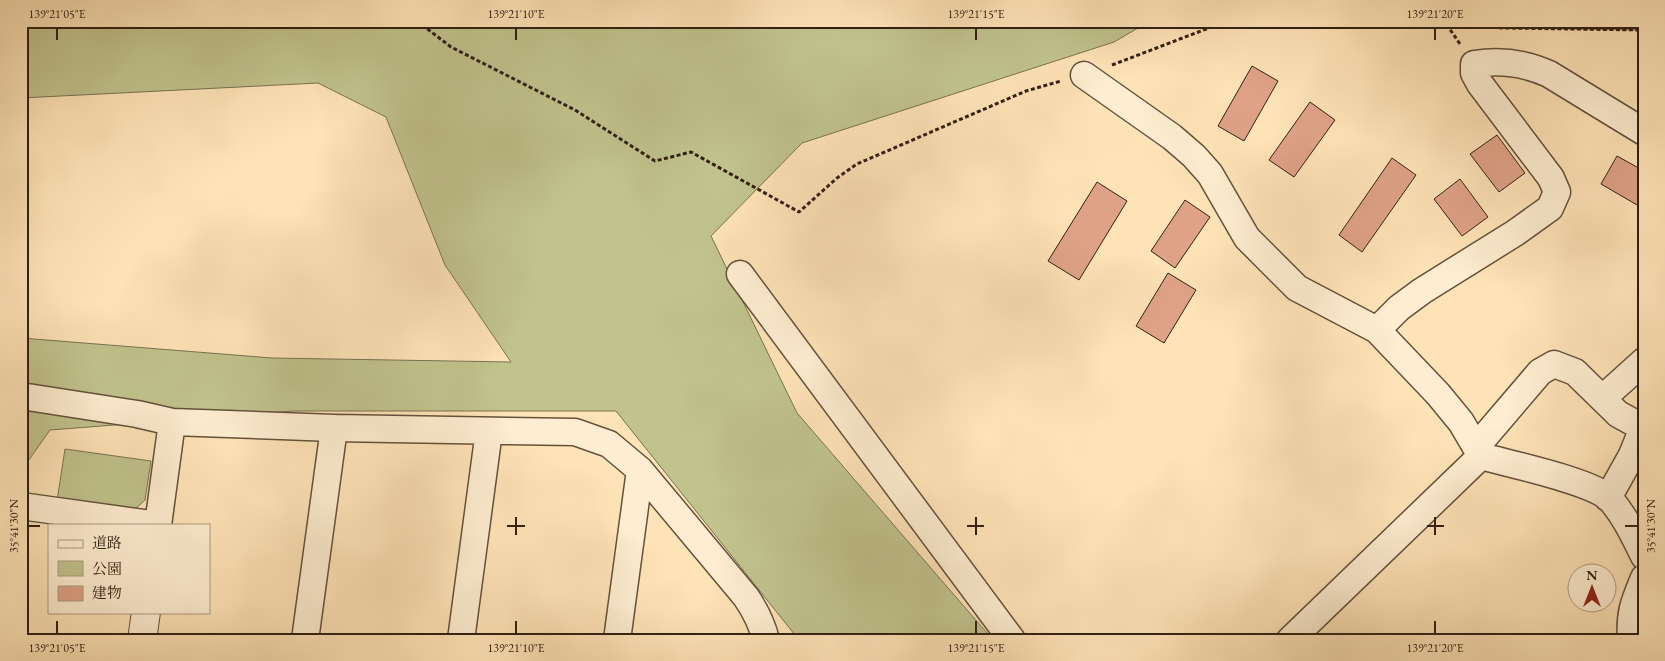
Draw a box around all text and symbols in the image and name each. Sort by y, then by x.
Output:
text: 139°21'05"E [29,6,86,22]
text: 139°21'10"E [488,6,545,22]
text: 139°21'15"E [948,6,1005,22]
text: 139°21'20"E [1407,6,1464,22]
text: 35°41'30"N [6,499,22,553]
text: 35°41'30"N [1643,499,1659,553]
legend [48,524,210,614]
text: 道路 [92,533,122,552]
text: 公園 [92,559,122,578]
north arrow [1568,564,1618,614]
text: N [1586,566,1598,584]
text: 建物 [92,583,122,602]
text: 139°21'05"E [29,640,86,656]
text: 139°21'10"E [488,640,545,656]
text: 139°21'15"E [948,640,1005,656]
text: 139°21'20"E [1407,640,1464,656]

